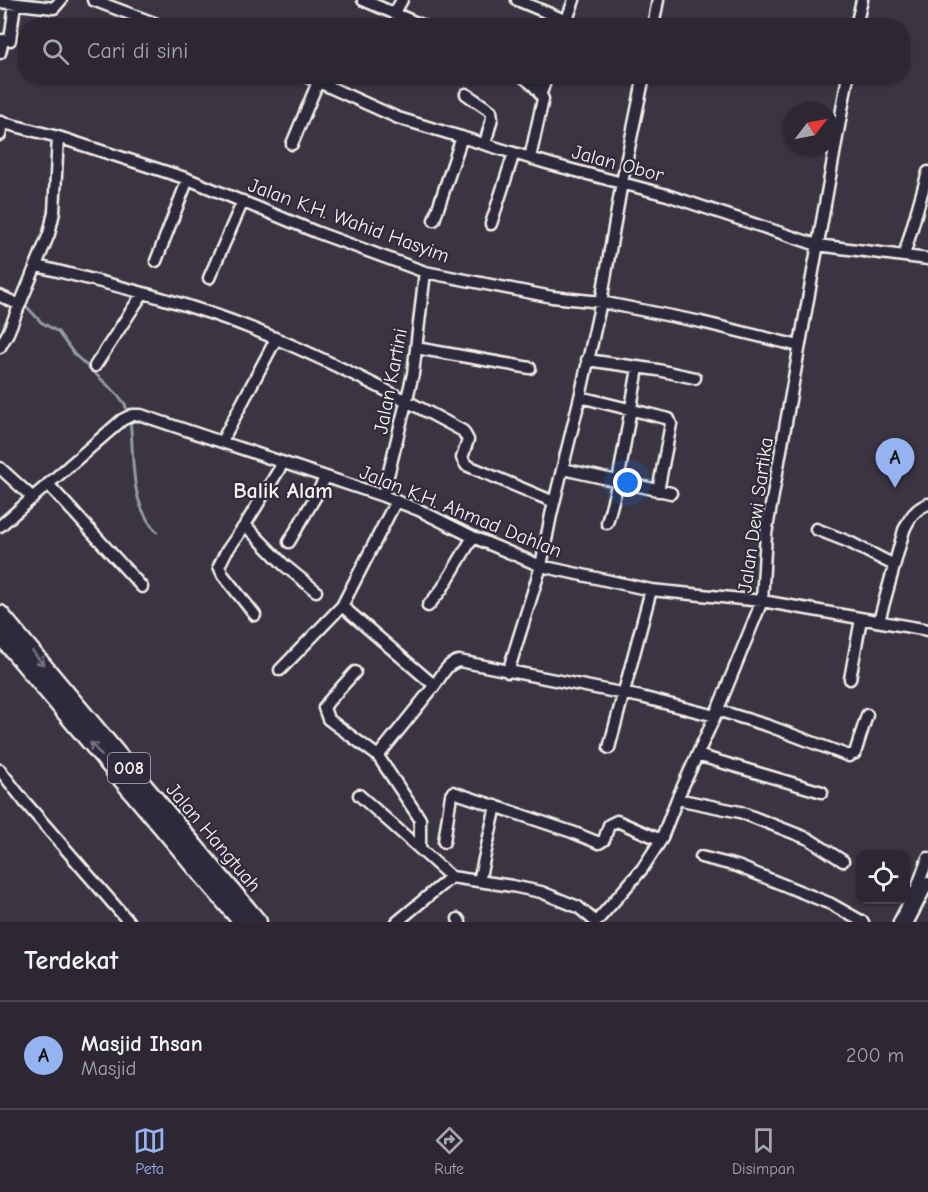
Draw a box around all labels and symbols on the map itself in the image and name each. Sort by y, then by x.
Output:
north arrow [784,102,838,156]
street label: Jalan Obor [570,140,666,187]
street label: Jalan K.H. Wahid Hasyim [245,173,453,268]
street label: Jalan Kartini [369,326,412,436]
street label: Jalan Dewi Sartika [733,436,778,594]
pin: A [876,438,914,488]
street label: Jalan K.H. Ahmad Dahlan [356,460,565,563]
your location [613,468,642,497]
district label: Balik Alam [233,478,333,504]
one-way arrow [31,650,45,665]
one-way arrow [89,742,103,757]
road number: 008 [108,753,150,783]
street label: Jalan Hangtuah [161,778,266,897]

